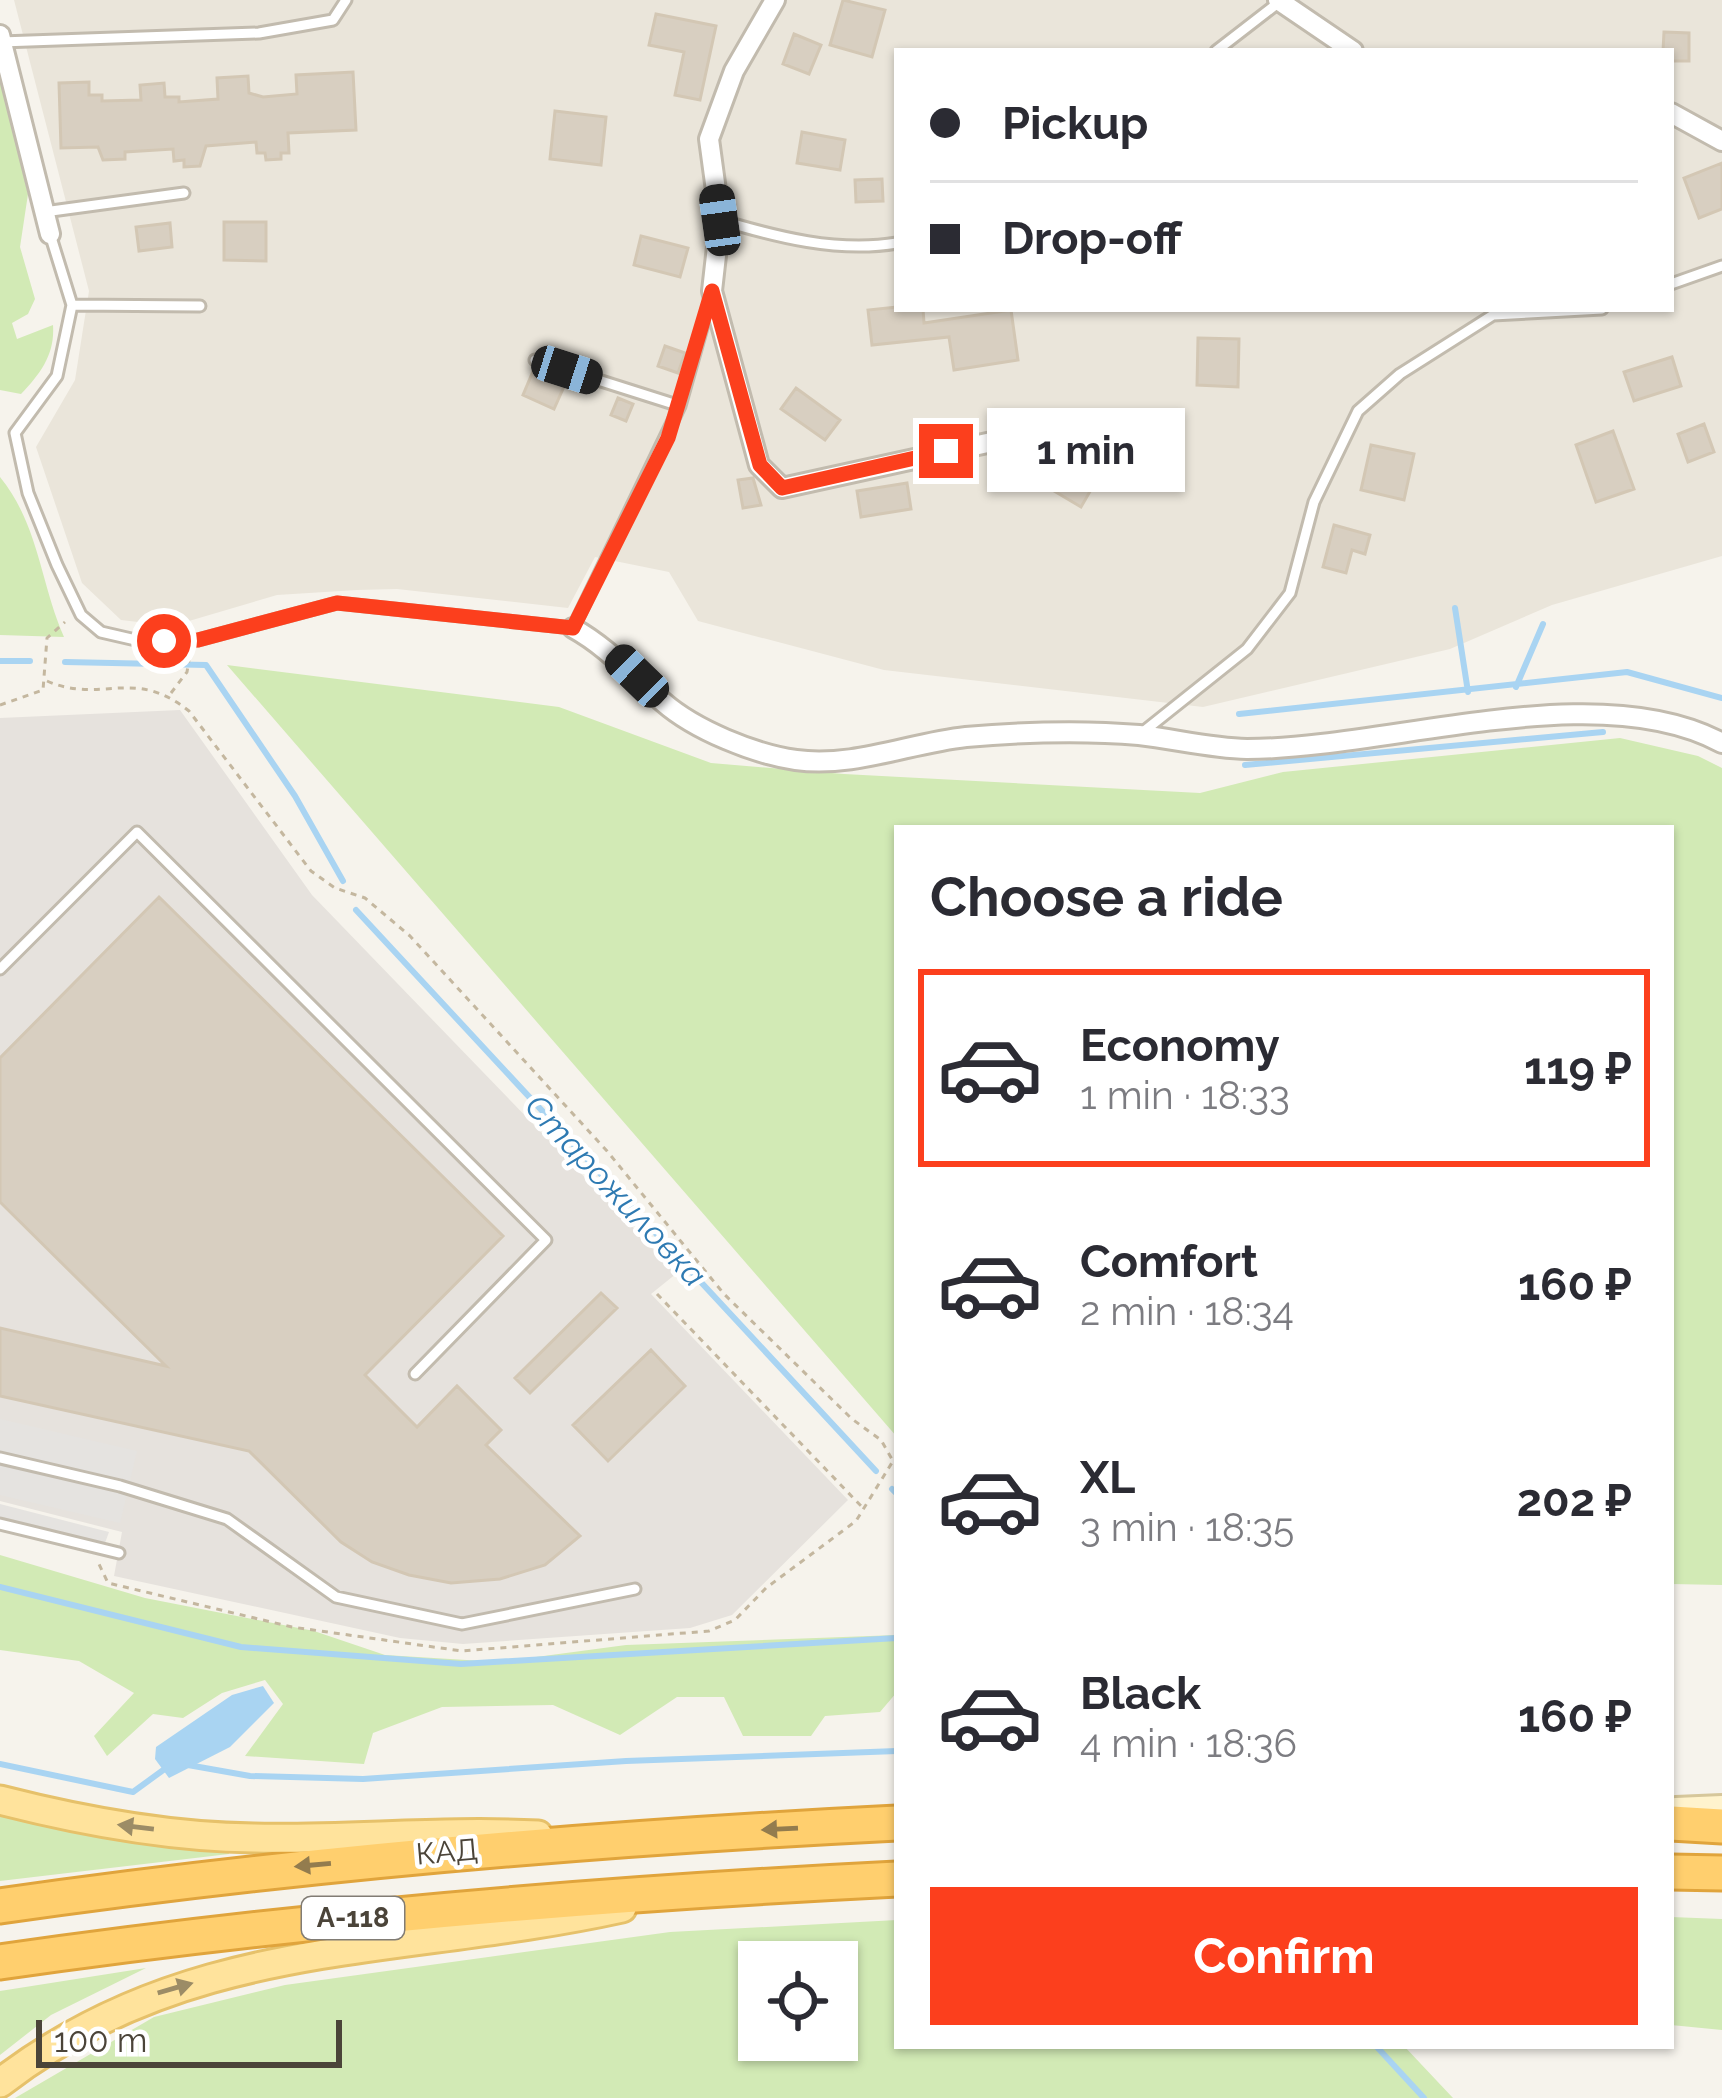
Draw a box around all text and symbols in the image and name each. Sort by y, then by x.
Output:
text: Pickup [1002,97,1148,150]
car [697,182,743,258]
text: Drop-off [1002,212,1182,265]
car [527,342,607,398]
callout: 1 min [988,409,1186,493]
route end [919,424,973,478]
text: 1 min [1037,427,1135,473]
route start [137,614,191,668]
car [599,638,675,714]
text: Choose a ride [930,865,1283,929]
icon: car [936,1014,1044,1122]
text: Economy [1080,1019,1280,1072]
text: 119 ₽ [1524,1042,1632,1095]
text: 1 min · 18:33 [1080,1072,1290,1118]
water label: Старожиловка [517,1086,714,1294]
icon: car [936,1230,1044,1338]
text: Comfort [1080,1235,1258,1288]
text: 160 ₽ [1518,1258,1632,1311]
text: 2 min · 18:34 [1080,1288,1294,1334]
icon: car [936,1446,1044,1554]
text: XL [1080,1451,1135,1504]
text: 202 ₽ [1517,1474,1632,1527]
text: 3 min · 18:35 [1080,1504,1294,1550]
icon: car [936,1662,1044,1770]
text: Black [1080,1667,1201,1720]
text: 160 ₽ [1518,1690,1632,1743]
text: 4 min · 18:36 [1080,1720,1297,1766]
one-way arrow [117,1817,154,1836]
one-way arrow [760,1820,798,1839]
street label: КАД [415,1831,479,1872]
one-way arrow [294,1856,331,1875]
button: Confirm [930,1887,1638,2025]
road number: А-118 [302,1897,404,1939]
map controls [738,1941,858,2061]
button: locate [738,1941,858,2061]
one-way arrow [157,1978,194,1996]
scale bar [36,2014,342,2067]
text: 100 m [54,2021,147,2060]

